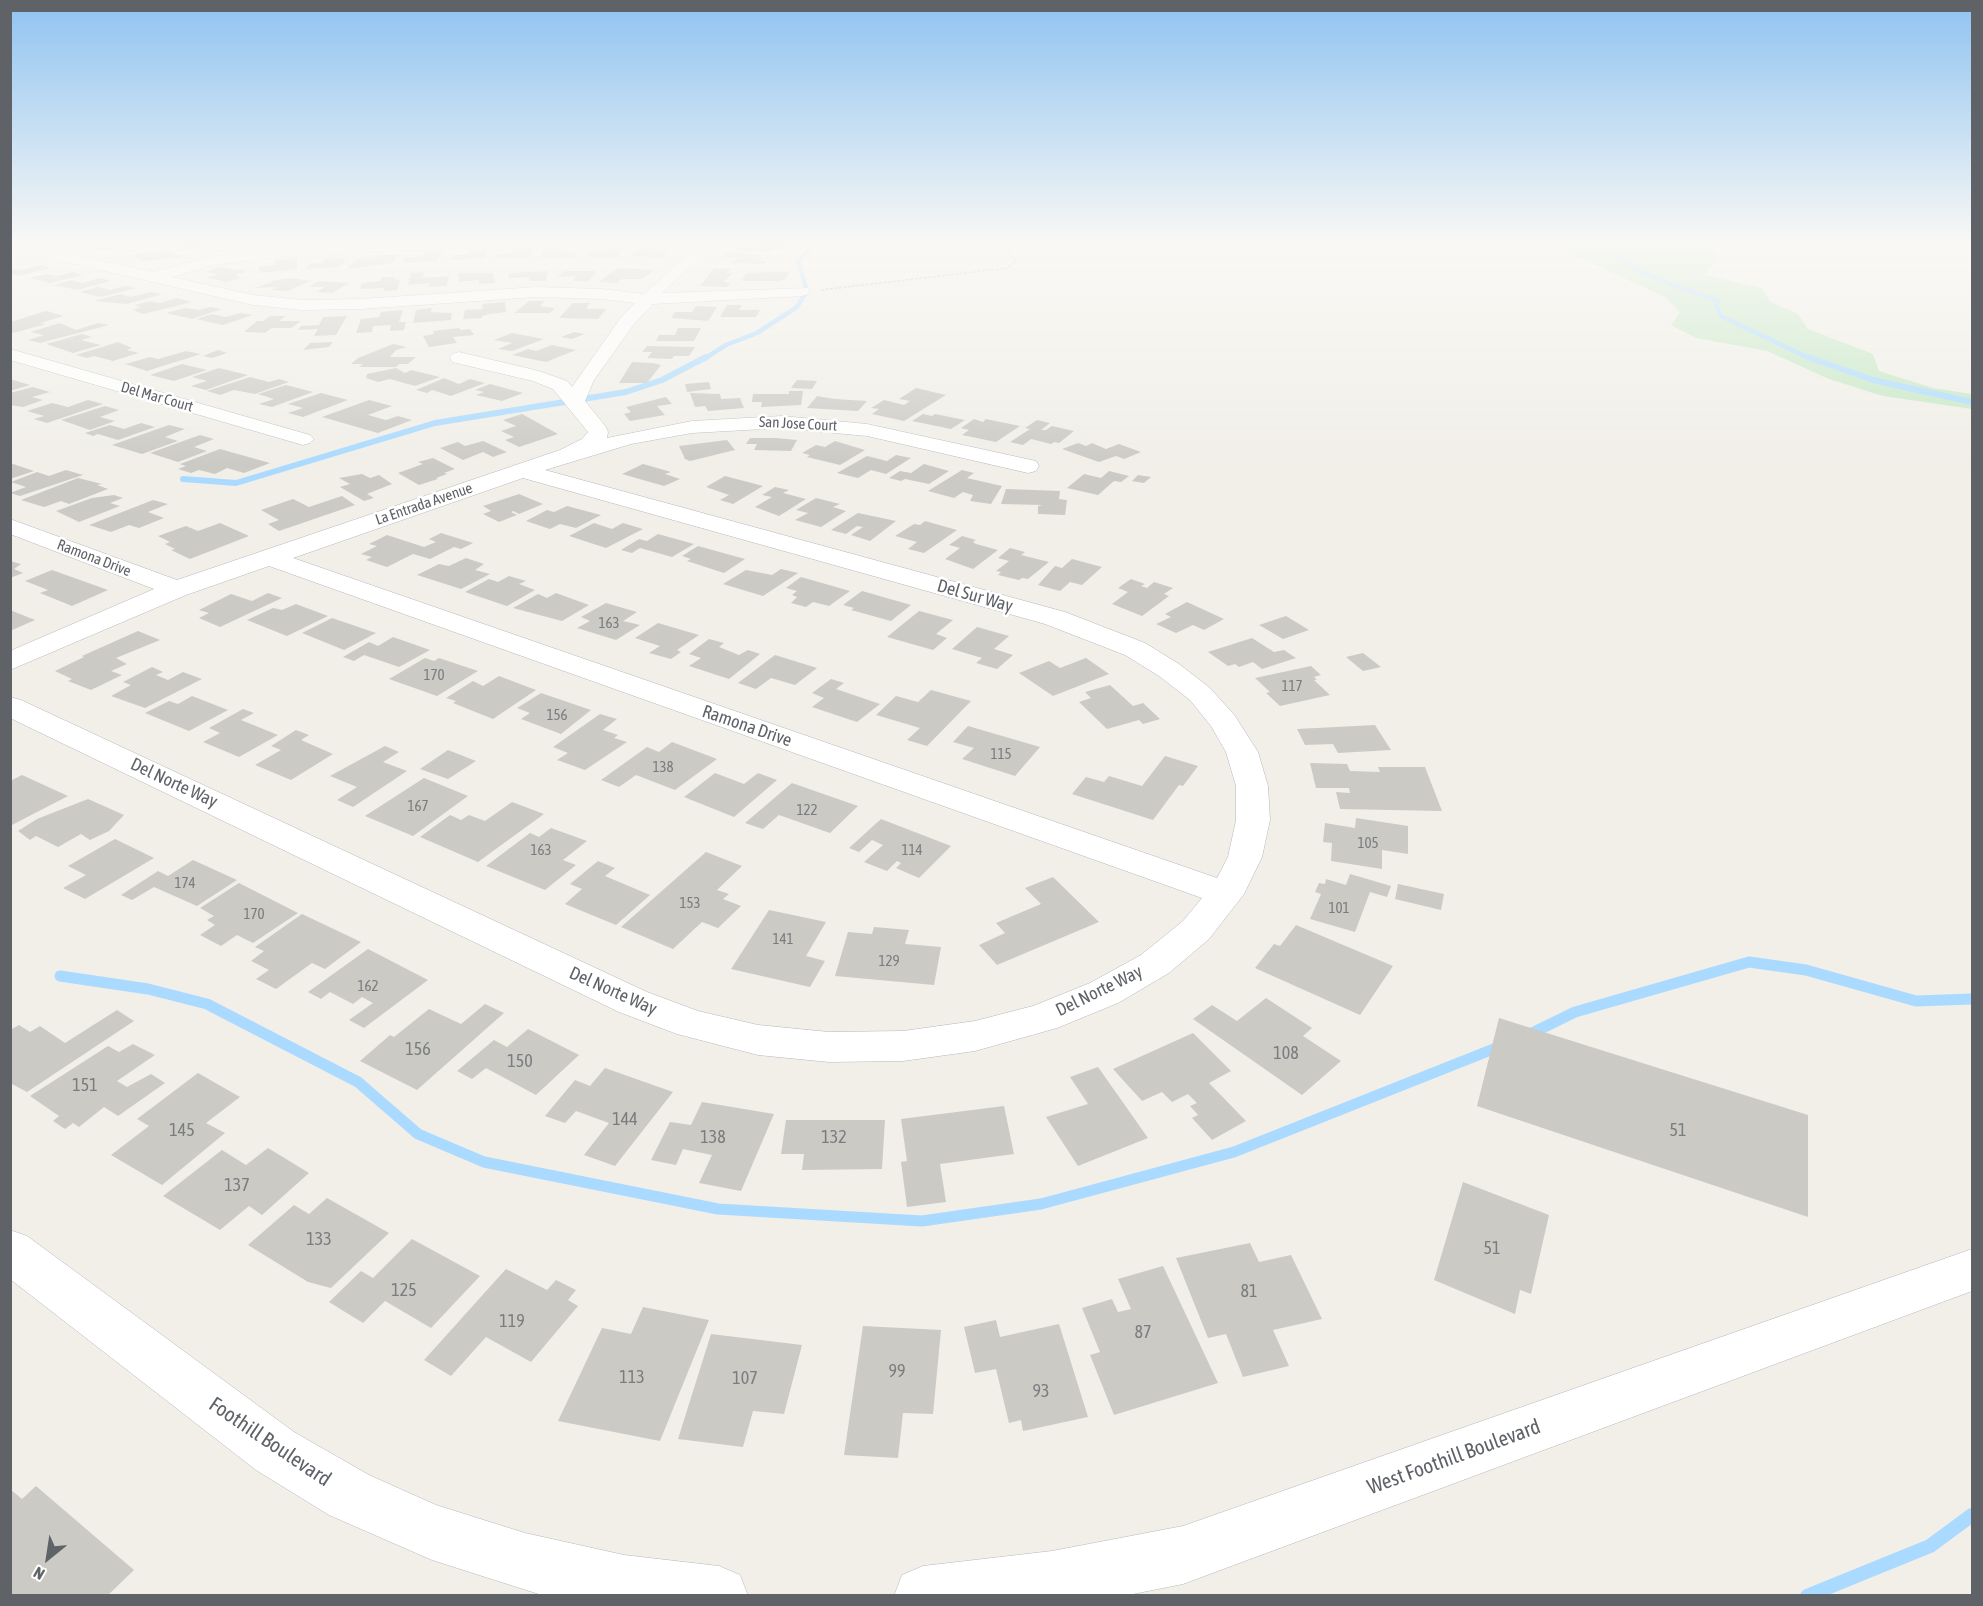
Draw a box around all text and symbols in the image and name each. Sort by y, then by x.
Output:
street label: Del Mar Court [119,378,195,416]
street label: San Jose Court [758,413,838,435]
street label: La Entrada Avenue [373,479,475,529]
street label: Ramona Drive [54,536,134,580]
street label: Del Sur Way [935,575,1015,617]
house number: 163 [598,614,620,632]
house number: 170 [423,666,445,684]
house number: 117 [1281,677,1303,695]
street label: Ramona Drive [699,701,795,751]
house number: 156 [546,706,568,724]
house number: 115 [990,745,1012,763]
street label: Del Norte Way [127,753,221,813]
house number: 138 [652,758,674,776]
house number: 167 [407,797,429,815]
house number: 122 [796,801,818,819]
house number: 105 [1357,834,1379,852]
house number: 163 [530,841,552,859]
house number: 114 [901,841,923,859]
house number: 174 [174,874,196,892]
house number: 153 [679,894,701,912]
house number: 101 [1328,899,1350,917]
house number: 170 [243,905,265,923]
house number: 141 [772,930,794,948]
house number: 129 [878,952,900,970]
street label: Del Norte Way [1052,961,1146,1021]
street label: Del Norte Way [566,962,660,1020]
house number: 162 [357,977,379,995]
house number: 156 [405,1038,431,1060]
house number: 108 [1273,1042,1299,1064]
house number: 150 [507,1050,533,1072]
house number: 151 [72,1074,98,1096]
house number: 144 [612,1108,638,1130]
house number: 145 [169,1119,195,1141]
house number: 51 [1670,1119,1686,1141]
house number: 138 [700,1126,726,1148]
house number: 132 [821,1126,847,1148]
house number: 137 [224,1174,250,1196]
house number: 133 [306,1228,332,1250]
house number: 51 [1484,1237,1500,1259]
house number: 125 [391,1279,417,1301]
house number: 81 [1241,1280,1257,1302]
house number: 119 [499,1310,525,1332]
house number: 87 [1135,1321,1151,1343]
house number: 99 [889,1360,905,1382]
house number: 113 [619,1366,645,1388]
house number: 107 [732,1367,758,1389]
house number: 93 [1033,1380,1049,1402]
street label: Foothill Boulevard [204,1392,336,1492]
street label: West Foothill Boulevard [1364,1414,1544,1500]
north arrow [18,1528,78,1588]
text: N [30,1563,48,1584]

